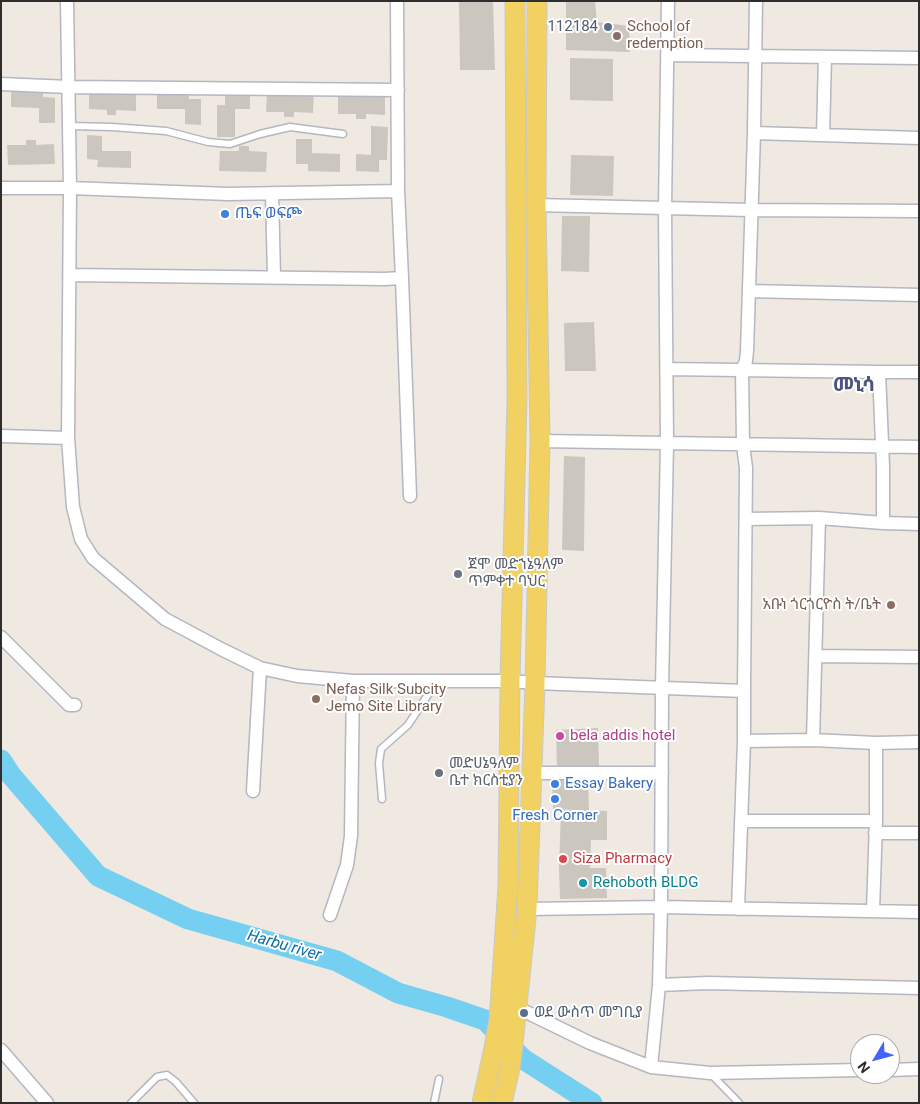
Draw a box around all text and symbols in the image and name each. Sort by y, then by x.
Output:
place label: 112184 [547,18,598,36]
place label: School of redemption [627,18,703,53]
marker: 112184 [602,21,614,33]
marker: School of redemption [611,30,623,42]
place label: ጤፍ ወፍጮ [235,205,302,223]
marker: ጤፍ ወፍጮ [219,208,231,220]
district label: መኒሳ [833,374,875,398]
place label: ጀሞ መድኀኔዓለም ጥምቀተ ባህር [468,556,563,591]
marker: ጀሞ መድኀኔዓለም ጥምቀተ ባህር [452,568,464,580]
place label: አቡነ ጎርጎርዮስ ት/ቤት [762,596,881,614]
marker: አቡነ ጎርጎርዮስ ት/ቤት [885,599,897,611]
place label: Nefas Silk Subcity Jemo Site Library [326,681,446,716]
marker: Nefas Silk Subcity Jemo Site Library [310,693,322,705]
place label: bela addis hotel [570,727,675,745]
marker: bela addis hotel [554,730,566,742]
place label: መድሀኔዓለም ቤተ ክርስቲያን [449,755,523,790]
marker: መድሀኔዓለም ቤተ ክርስቲያን [433,767,445,779]
place label: Essay Bakery [565,775,653,793]
marker: Essay Bakery [549,778,561,790]
marker: Fresh Corner [549,793,561,805]
place label: Fresh Corner [512,807,598,825]
place label: Siza Pharmacy [573,850,672,868]
marker: Siza Pharmacy [557,853,569,865]
place label: Rehoboth BLDG [593,874,698,892]
marker: Rehoboth BLDG [577,877,589,889]
water label: Harbu river [245,926,323,966]
place label: ወደ ውስጥ መግቢያ [534,1004,643,1022]
marker: ወደ ውስጥ መግቢያ [518,1007,530,1019]
north arrow [850,1034,900,1084]
text: N [854,1059,873,1076]

